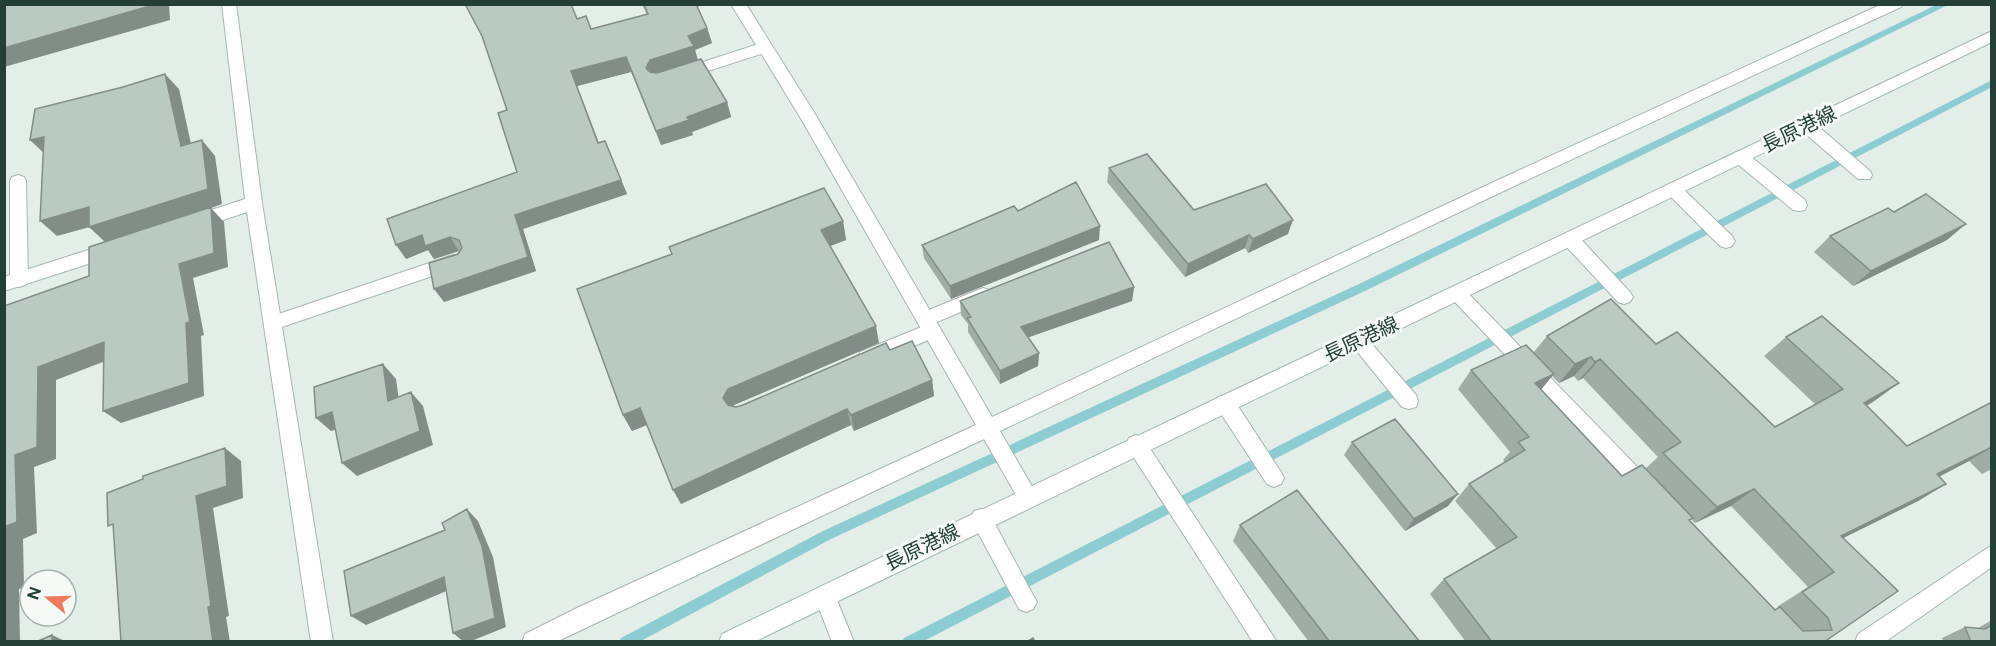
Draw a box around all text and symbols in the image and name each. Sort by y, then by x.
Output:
street label: 長原港線 [1758,101,1840,157]
street label: 長原港線 [1320,311,1402,367]
street label: 長原港線 [881,519,963,575]
north arrow [18,568,78,628]
text: N [23,584,45,602]

